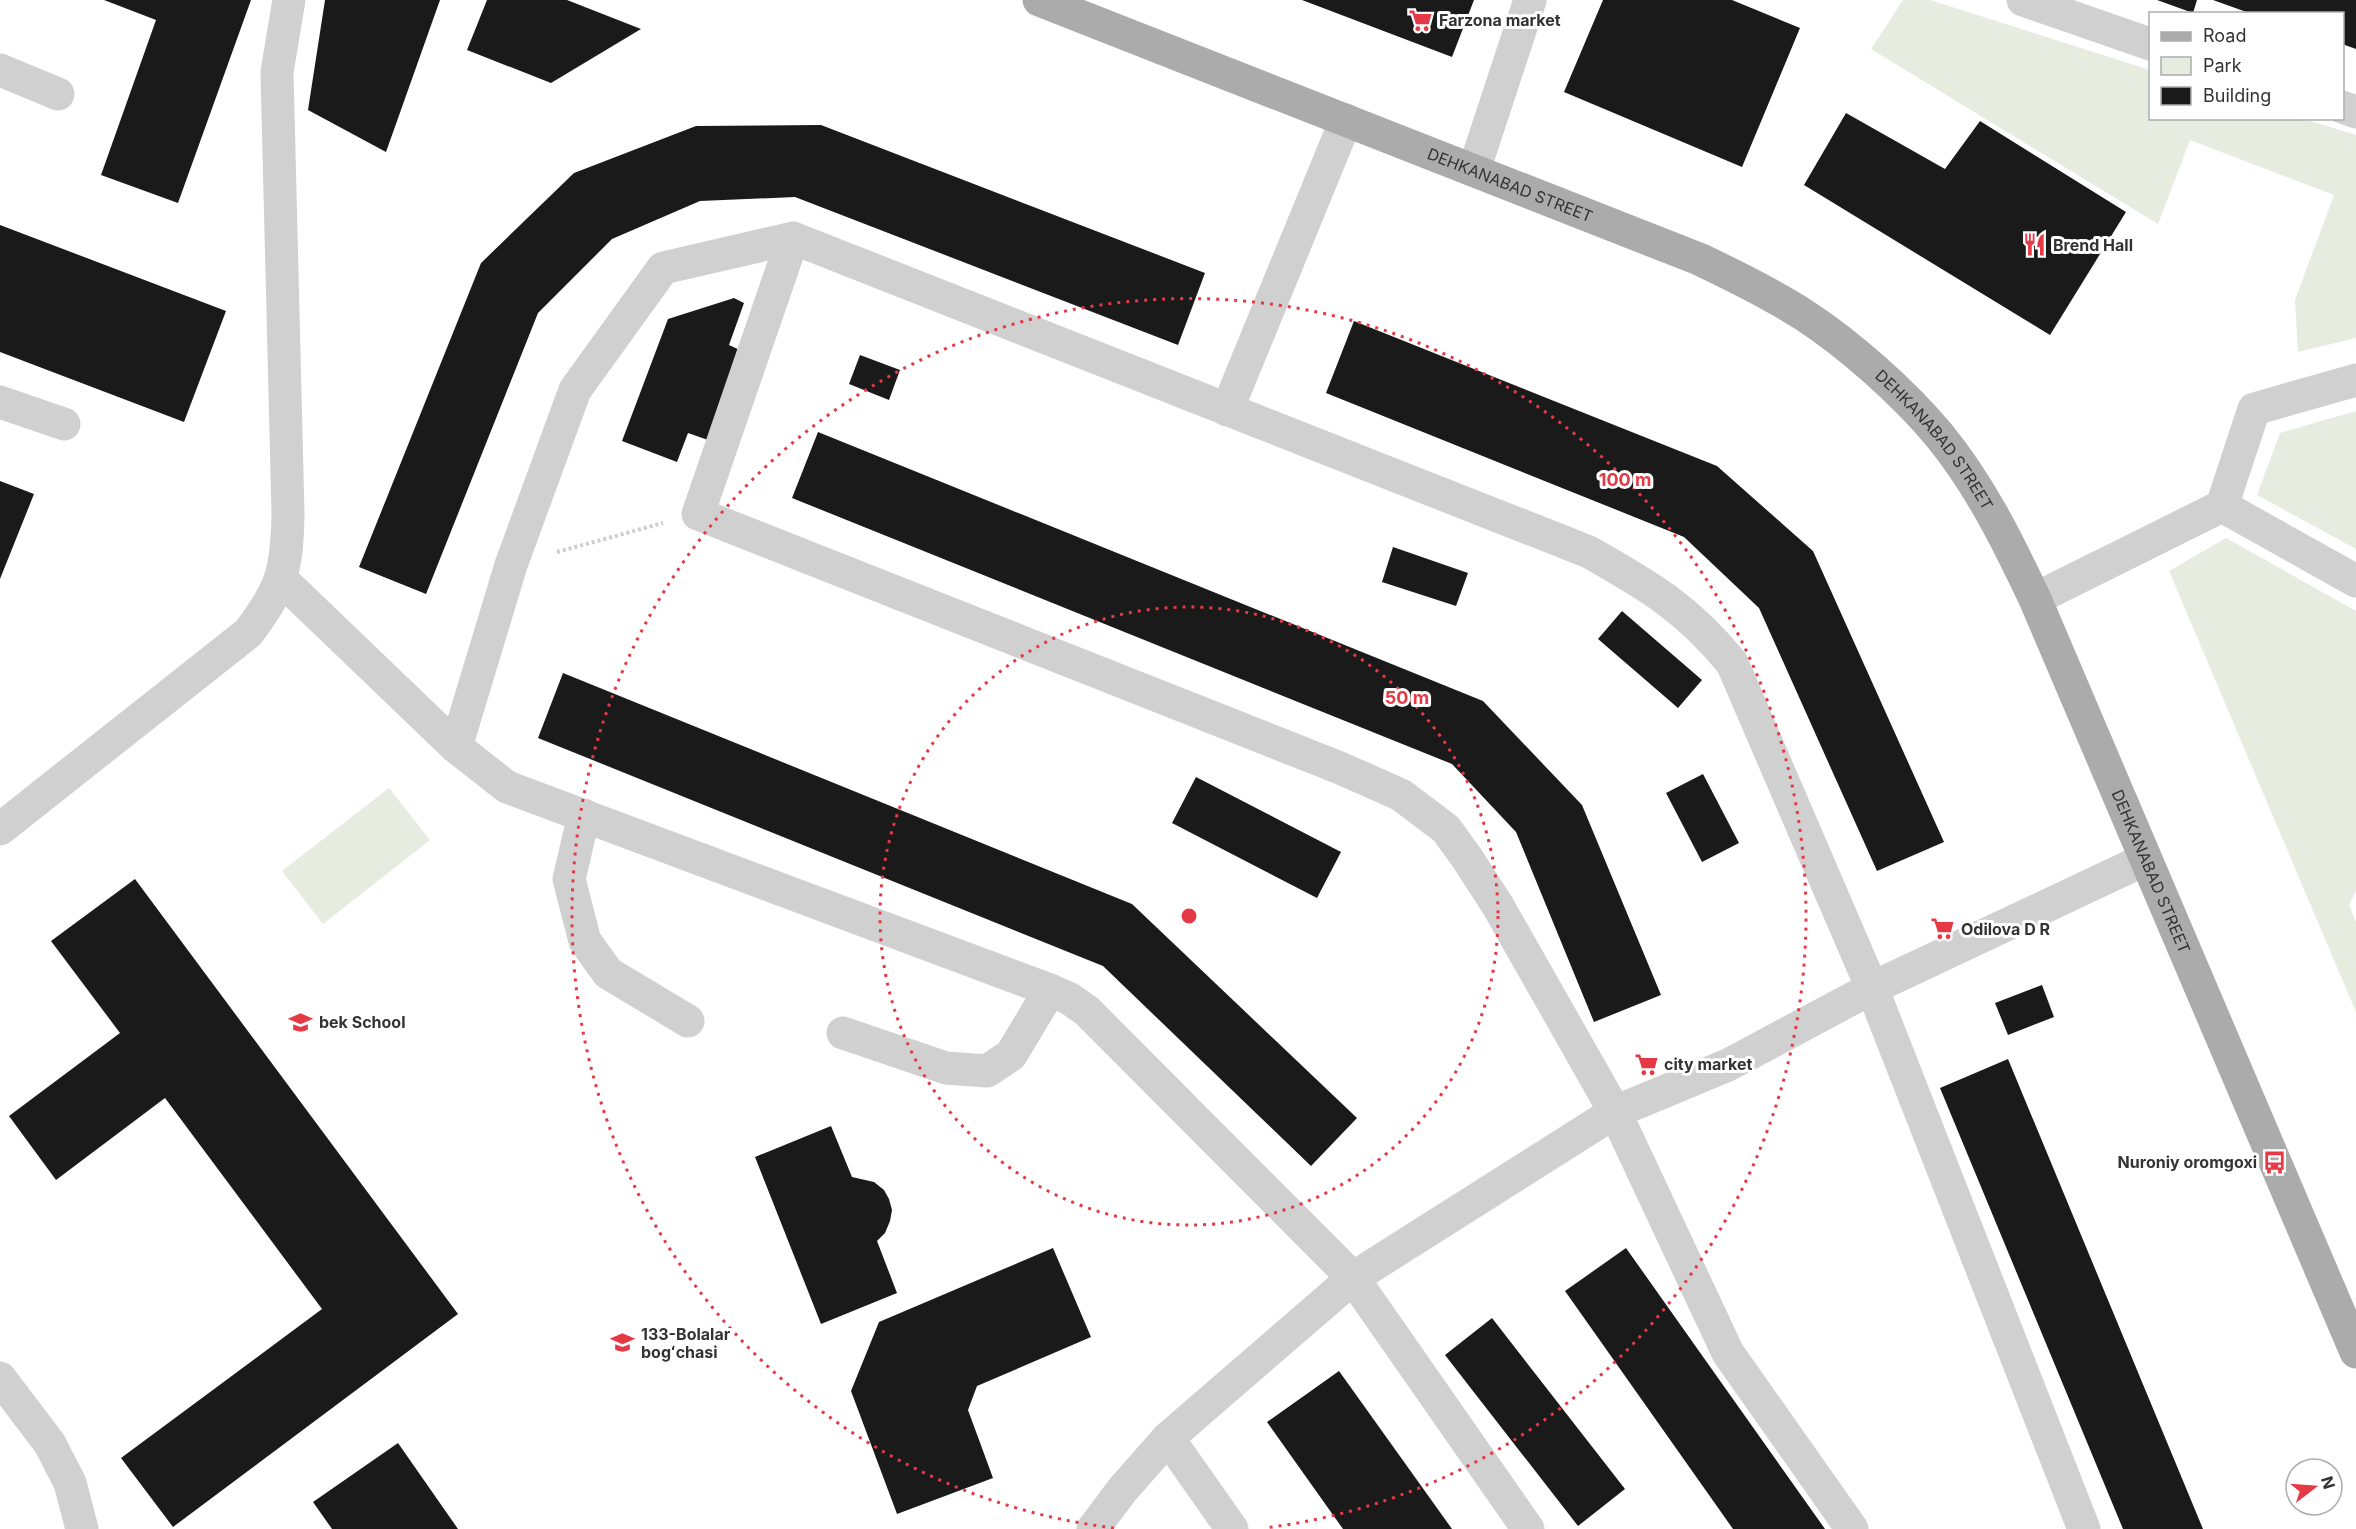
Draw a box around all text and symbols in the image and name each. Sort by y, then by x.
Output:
supermarket icon: Farzona market [1408,7,1434,33]
place label: Farzona market [1439,10,1561,30]
legend [2149,12,2344,120]
text: Road [2203,25,2246,46]
text: Park [2203,55,2242,76]
text: Building [2203,85,2271,106]
street label: DEHKАNABAD STREET [1424,143,1596,226]
restaurant icon: Brend Hall [2022,232,2048,258]
place label: Brend Hall [2053,235,2133,255]
street label: DEHKАNABAD STREET [1871,365,1997,513]
text: 100 m [1599,469,1651,490]
text: 50 m [1385,687,1429,708]
street label: DEHKАNABAD STREET [2107,787,2195,956]
centre of rings [1179,906,1199,926]
supermarket icon: Odilova D R [1930,916,1956,942]
place label: Odilova D R [1961,919,2050,939]
school or university icon: bek School [288,1009,314,1035]
place label: bek School [319,1012,406,1032]
supermarket icon: city market [1633,1051,1659,1077]
place label: city market [1664,1054,1752,1074]
bus stop icon: Nuroniy oromgoxi [2262,1149,2288,1175]
place label: Nuroniy oromgoxi [2118,1152,2257,1172]
place label: 133-Bolalar bogʻchasi [641,1324,731,1362]
school or university icon: 133-Bolalar bogʻchasi [610,1330,636,1356]
north arrow [2284,1457,2344,1517]
text: N [2317,1474,2340,1491]

